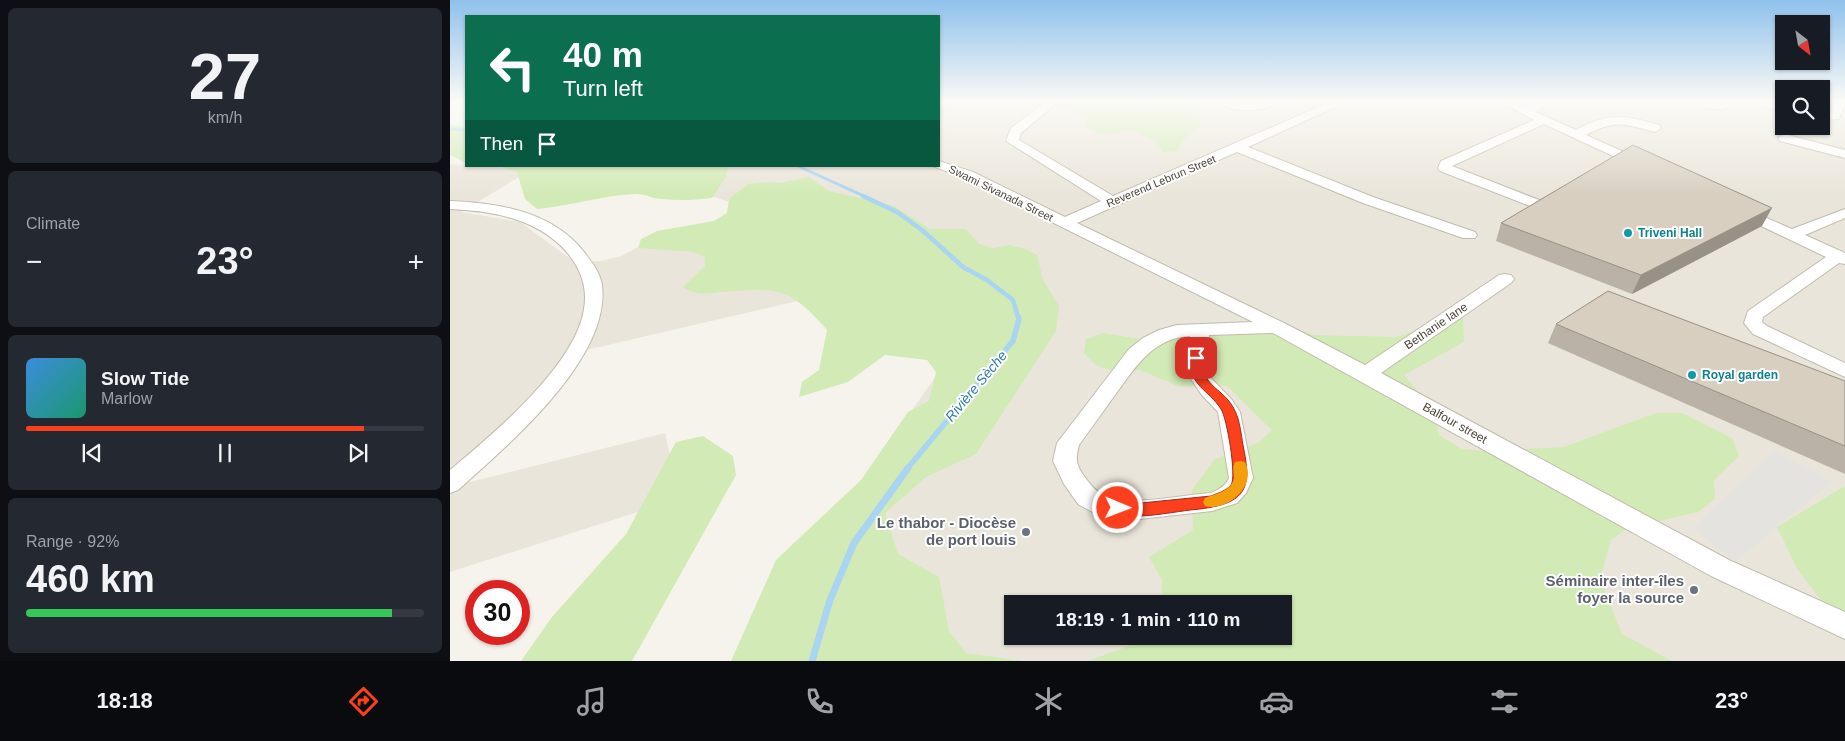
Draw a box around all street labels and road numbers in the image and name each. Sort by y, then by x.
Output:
street label: Reverend Lebrun Street [1105,153,1217,209]
street label: Swami Sivanada Street [947,163,1055,223]
street label: Bethanie lane [1402,299,1471,352]
street label: Balfour street [1420,400,1490,447]

